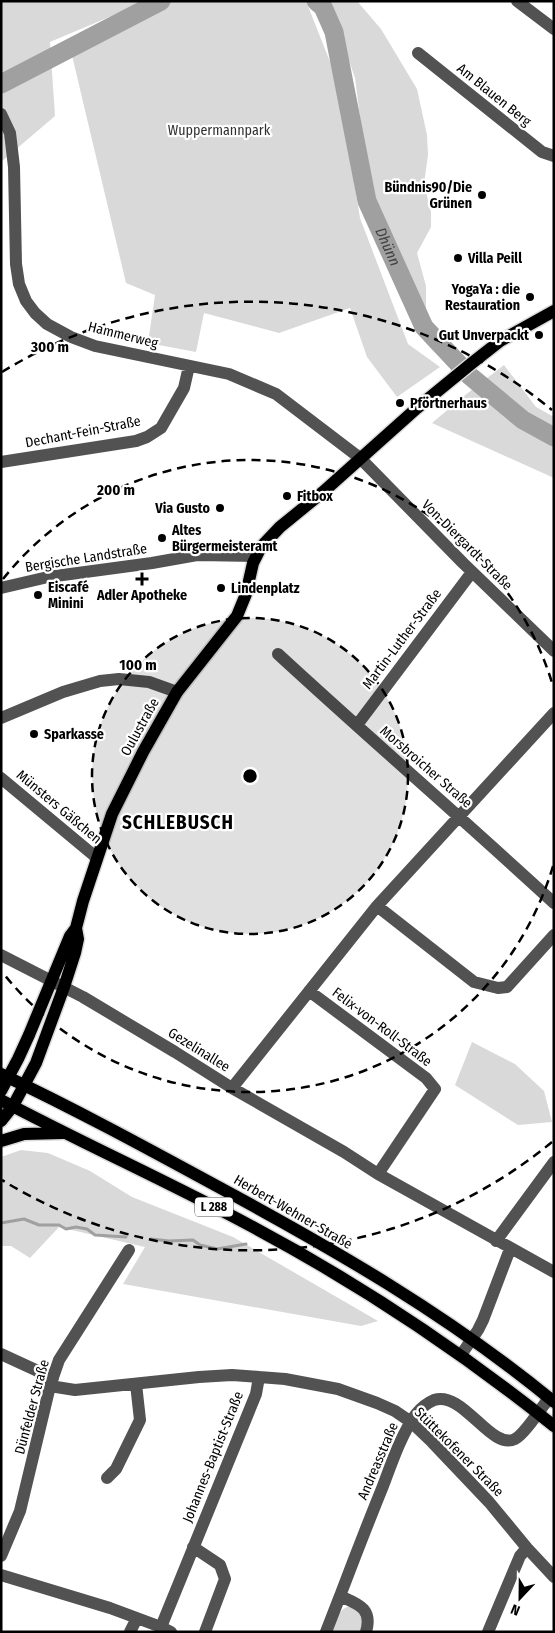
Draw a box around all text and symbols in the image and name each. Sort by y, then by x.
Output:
street label: Am Blauen Berg [454,60,535,130]
park label: Wuppermannpark [168,122,271,139]
place label: Bündnis90/Die Grünen [385,179,472,212]
marker: Bündnis90/Die Grünen [476,189,488,201]
water label: Dhünn [371,225,404,269]
place label: Villa Peill [467,250,522,267]
marker: Villa Peill [452,252,464,264]
place label: YogaYa : die Restauration [445,281,520,314]
marker: YogaYa : die Restauration [524,291,536,303]
street label: Hammerweg [86,318,160,352]
place label: Gut Unverpackt [439,327,530,344]
marker: Gut Unverpackt [533,329,545,341]
text: 300 m [30,338,69,356]
place label: Pförtnerhaus [410,395,487,412]
marker: Pförtnerhaus [394,397,406,409]
street label: Dechant-Fein-Straße [24,412,142,452]
text: 200 m [96,481,135,499]
place label: Fitbox [297,488,333,505]
marker: Fitbox [281,490,293,502]
street label: Von-Diergardt-Straße [418,496,516,594]
place label: Via Gusto [154,500,211,517]
marker: Via Gusto [214,502,226,514]
place label: Altes Bürgermeisteramt [171,522,279,555]
marker: Altes Bürgermeisteramt [156,532,168,544]
street label: Bergische Landstraße [24,540,148,576]
marker: Adler Apotheke [136,573,148,585]
place label: Eiscafé Minini [48,579,89,612]
place label: Lindenplatz [231,580,300,597]
marker: Lindenplatz [215,582,227,594]
street label: Martin-Luther-Straße [359,586,445,692]
place label: Adler Apotheke [96,587,187,604]
marker: Eiscafé Minini [32,589,44,601]
text: 100 m [119,656,157,674]
street label: Oulustraße [117,695,163,759]
street label: Morsbroicher Straße [376,722,476,812]
place label: Sparkasse [44,726,104,743]
marker: Sparkasse [28,728,40,740]
street label: Münsters Gäßchen [13,766,105,848]
centre of rings [241,767,259,785]
district label: SCHLEBUSCH [122,811,234,834]
street label: Felix-von-Roll-Straße [329,984,435,1070]
street label: Gezelinallee [165,1024,233,1076]
street label: Herbert-Wehner-Straße [231,1171,355,1253]
road number: L 288 [195,1198,233,1216]
street label: Dünfelder Straße [11,1358,53,1456]
street label: Johannes-Baptist-Straße [179,1389,247,1525]
street label: Stüttekofener Straße [411,1404,507,1500]
street label: Andreasstraße [354,1420,402,1502]
north arrow [495,1573,545,1623]
text: N [508,1600,522,1619]

